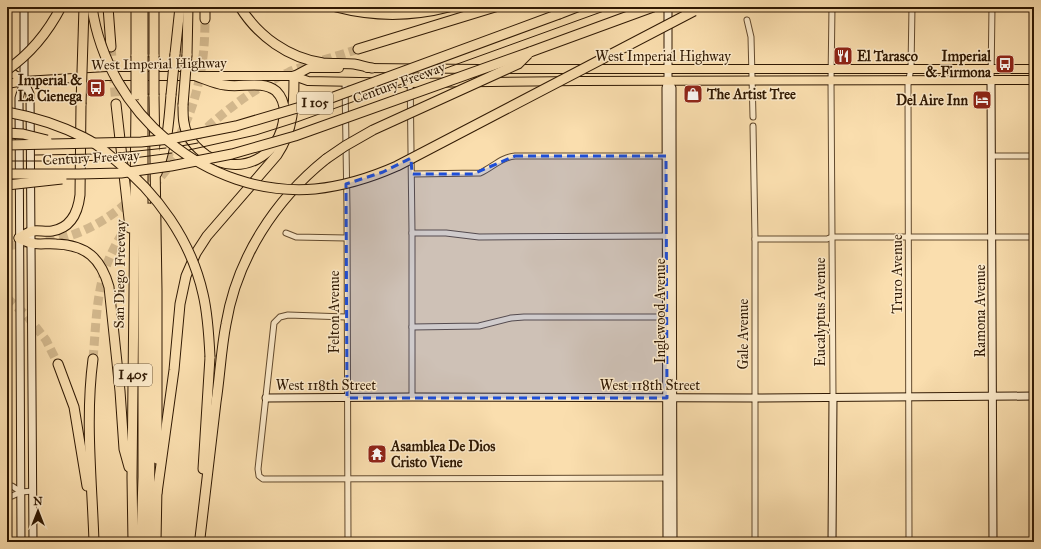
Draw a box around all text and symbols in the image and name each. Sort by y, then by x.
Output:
restaurant icon: El Tarasco [832,45,854,67]
street label: West Imperial Highway [595,48,731,65]
place label: El Tarasco [857,48,918,65]
place label: Imperial & Firmona [926,48,992,81]
bus stop icon: Imperial & Firmona [994,53,1016,75]
street label: West Imperial Highway [91,54,227,74]
street label: Century Freeway [350,58,448,108]
place label: Imperial & La Cienega [18,72,83,106]
bus stop icon: Imperial & La Cienega [85,77,107,99]
shop icon: The Artist Tree [682,83,704,105]
place label: The Artist Tree [706,86,796,103]
hotel icon: Del Aire Inn [971,89,993,111]
road number: I 105 [297,92,333,114]
place label: Del Aire Inn [896,92,968,109]
street label: Century Freeway [42,147,140,169]
street label: San Diego Freeway [111,219,129,329]
street label: Truro Avenue [889,234,906,314]
street label: Eucalyptus Avenue [812,257,829,367]
street label: Inglewood Avenue [652,258,669,364]
street label: Ramona Avenue [972,264,989,358]
street label: Felton Avenue [326,270,343,354]
street label: Gale Avenue [735,298,752,369]
road number: I 405 [114,364,152,386]
street label: West 118th Street [276,377,376,394]
street label: West 118th Street [600,377,700,394]
place label: Asamblea De Dios Cristo Viene [390,438,495,471]
temple icon: Asamblea De Dios Cristo Viene [366,443,388,465]
north arrow [18,491,58,531]
text: N [33,495,43,508]

